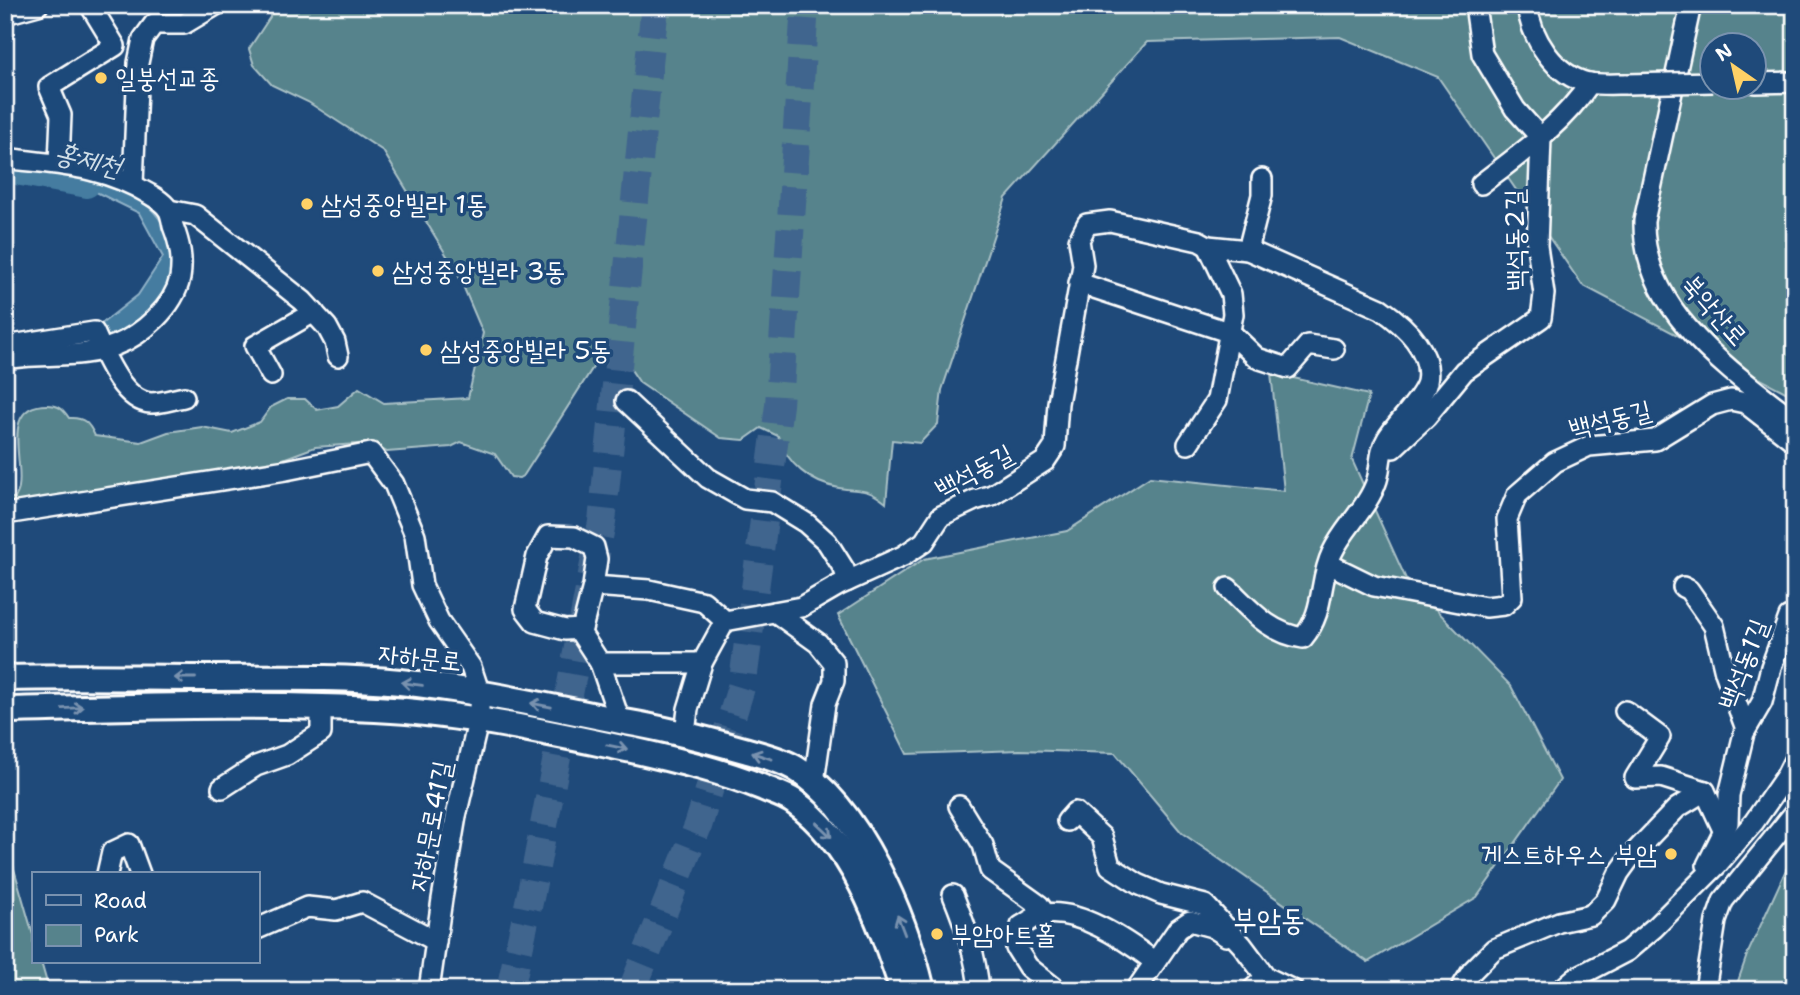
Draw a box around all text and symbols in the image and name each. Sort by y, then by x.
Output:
north arrow [1699,32,1769,102]
text: N [1711,38,1737,67]
place label: 일붕선교종 [115,60,220,95]
marker: 일붕선교종 [93,70,109,86]
water label: 홍제천 [51,132,128,186]
place label: 삼성중앙빌라 1동 [321,186,487,221]
street label: 백석동2길 [1496,189,1533,291]
marker: 삼성중앙빌라 1동 [299,196,315,212]
place label: 삼성중앙빌라 3동 [392,253,566,288]
marker: 삼성중앙빌라 3동 [370,263,386,279]
street label: 북악산로 [1675,267,1756,353]
place label: 삼성중앙빌라 5동 [440,332,611,367]
marker: 삼성중앙빌라 5동 [418,342,434,358]
street label: 백석동길 [1565,391,1655,446]
street label: 백석동길 [929,435,1019,506]
street label: 백석동1길 [1709,613,1776,714]
street label: 자하문로 [377,635,463,678]
one-way arrow [174,671,197,685]
one-way arrow [402,677,424,690]
one-way arrow [530,698,553,712]
one-way arrow [62,701,85,714]
one-way arrow [605,741,628,755]
one-way arrow [752,748,774,761]
street label: 자하문로41길 [400,758,459,894]
one-way arrow [816,822,833,839]
place label: 게스트하우스 부암 [1481,836,1657,871]
marker: 게스트하우스 부암 [1663,846,1679,862]
legend [32,872,259,964]
text: Road [94,887,147,915]
district label: 부암동 [1233,899,1305,940]
one-way arrow [893,915,906,937]
place label: 부암아트홀 [951,916,1056,951]
text: Park [94,921,139,949]
marker: 부암아트홀 [929,926,945,942]

